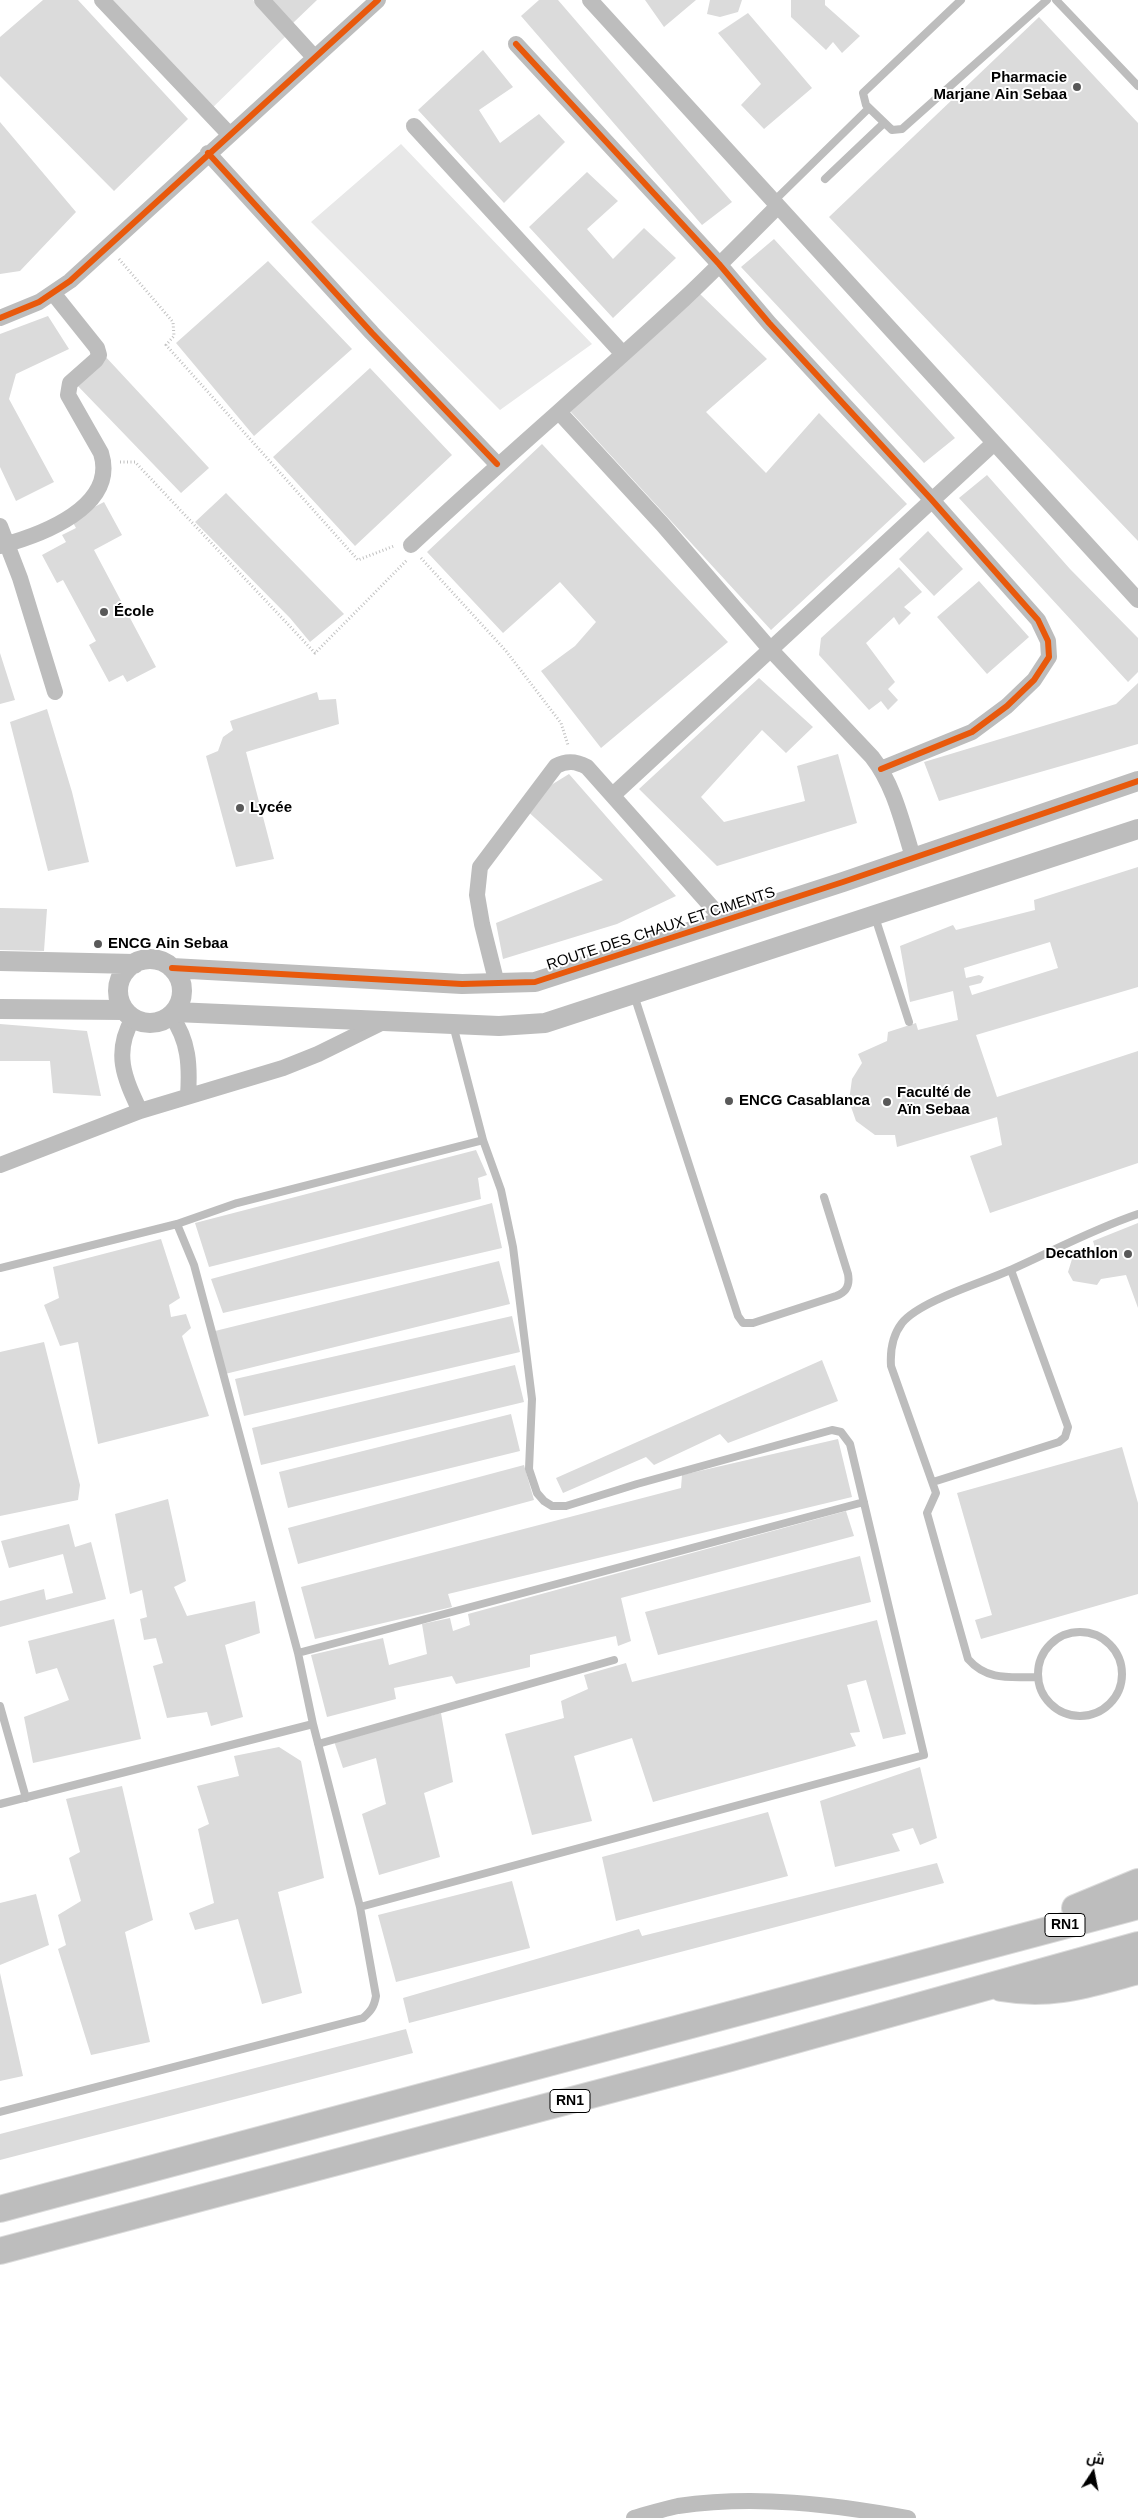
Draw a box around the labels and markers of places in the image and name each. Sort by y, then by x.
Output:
place label: Pharmacie Marjane Ain Sebaa [934,69,1067,104]
marker: Pharmacie Marjane Ain Sebaa [1071,81,1083,93]
place label: École [114,603,154,621]
marker: École [98,606,110,618]
place label: Lycée [250,799,292,817]
marker: Lycée [234,802,246,814]
place label: ENCG Ain Sebaa [108,935,228,953]
marker: ENCG Ain Sebaa [92,938,104,950]
place label: Faculté de Aïn Sebaa [897,1084,971,1119]
place label: ENCG Casablanca [739,1092,870,1110]
marker: ENCG Casablanca [723,1095,735,1107]
marker: Faculté de Aïn Sebaa [881,1096,893,1108]
place label: Decathlon [1045,1245,1118,1263]
marker: Decathlon [1122,1248,1134,1260]

